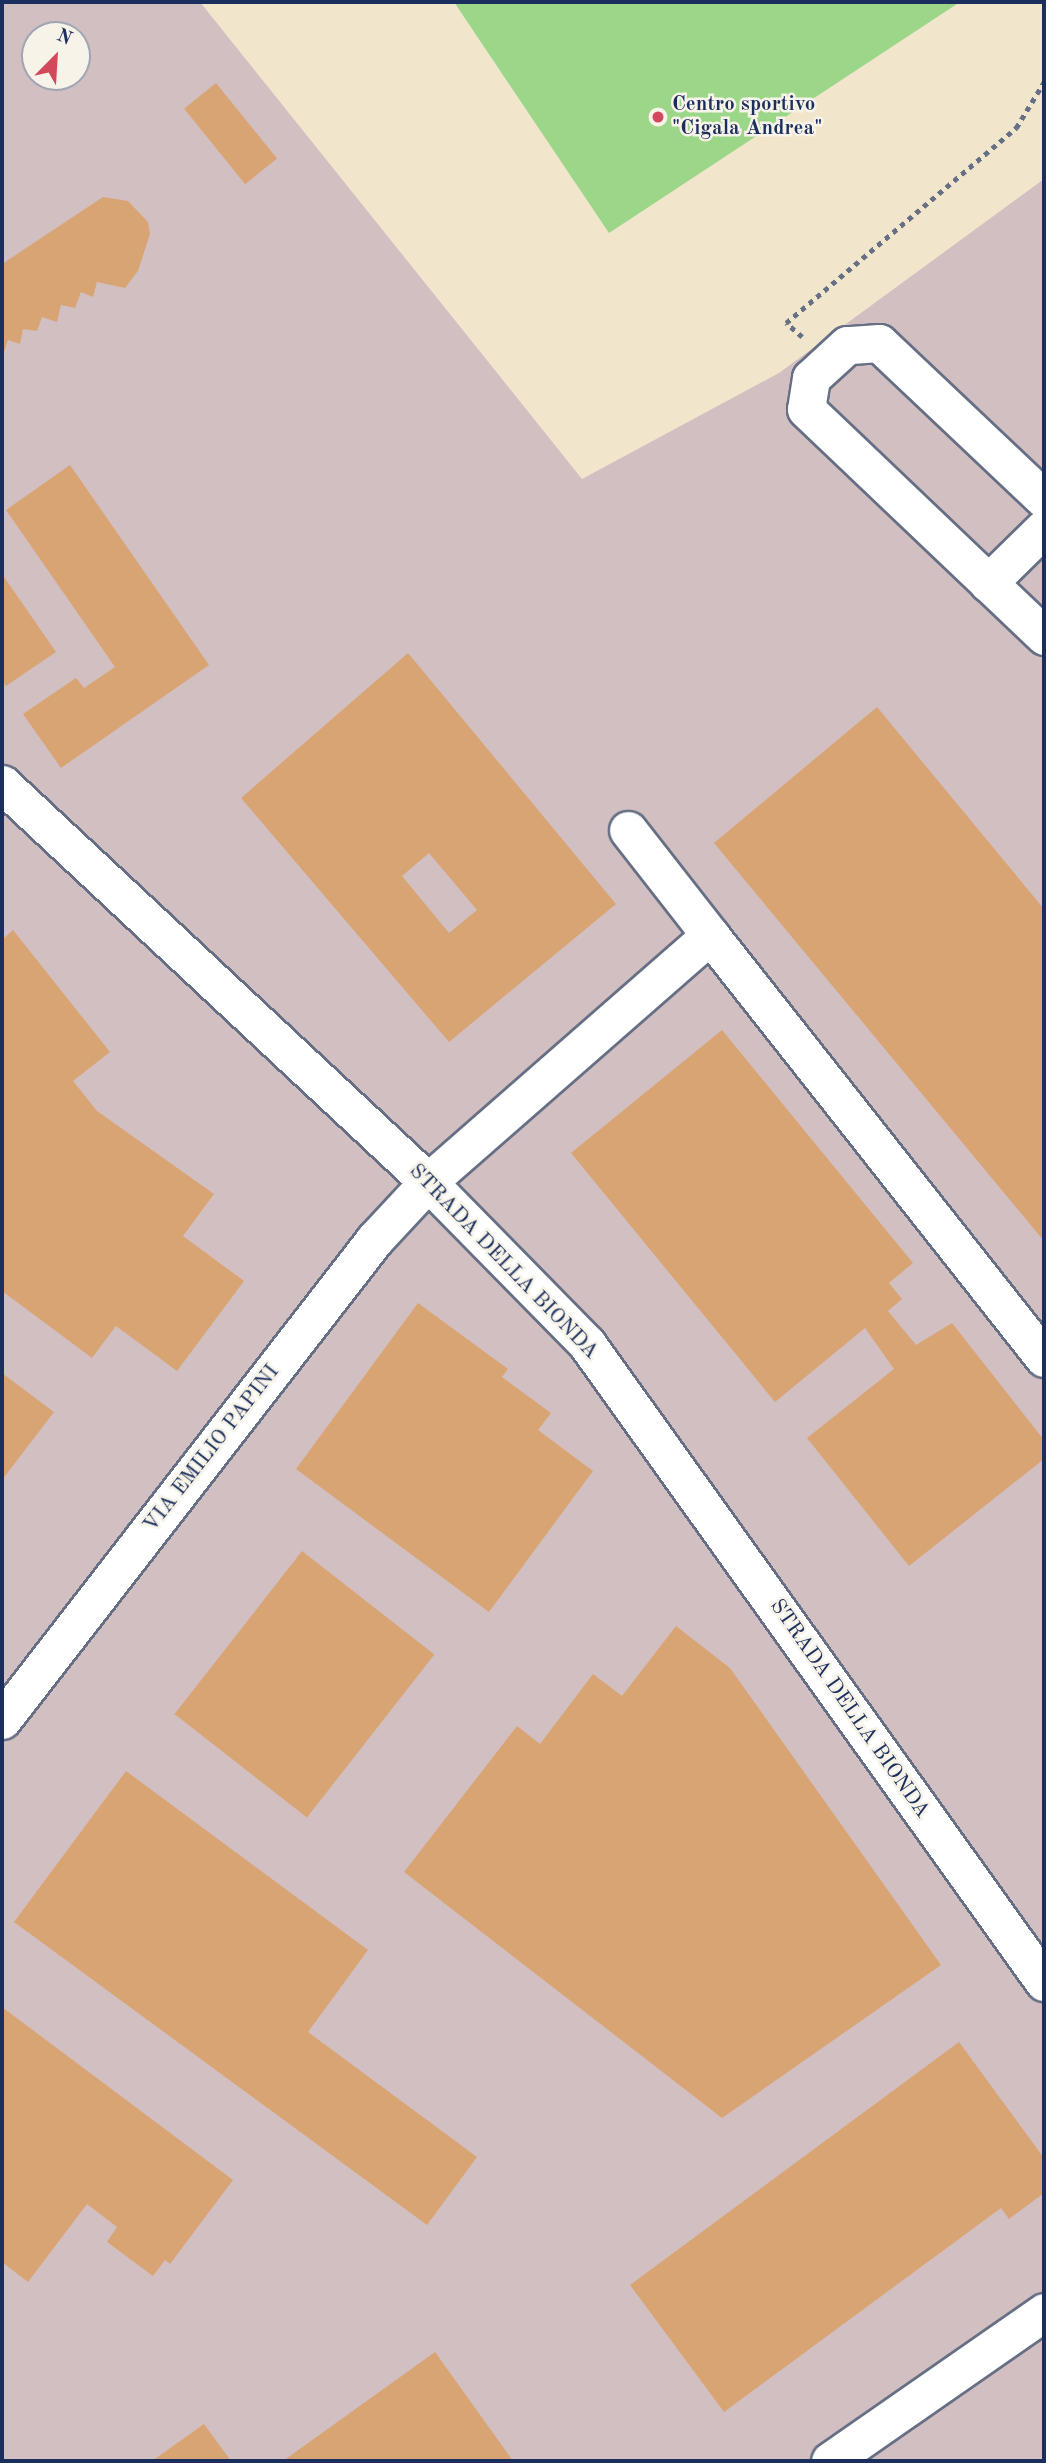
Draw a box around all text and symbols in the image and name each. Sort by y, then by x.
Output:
north arrow [21,21,91,91]
text: N [53,27,74,50]
place label: Centro sportivo "Cigala Andrea" [672,92,822,142]
marker: Centro sportivo "Cigala Andrea" [650,109,666,125]
street label: STRADA DELLA BIONDA [403,1159,603,1365]
street label: VIA EMILIO PAPINI [139,1360,285,1538]
street label: STRADA DELLA BIONDA [764,1595,934,1823]

